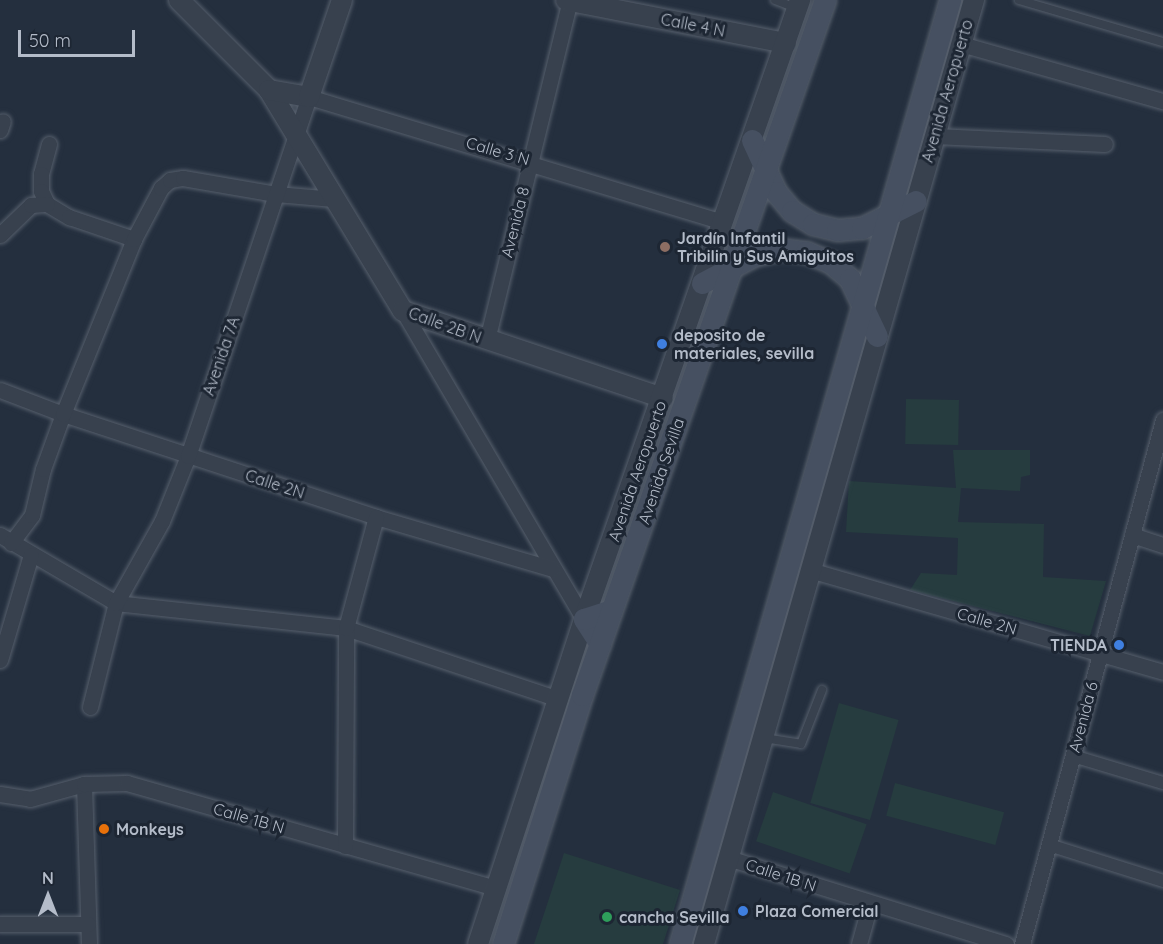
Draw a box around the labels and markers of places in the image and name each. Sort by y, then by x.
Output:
place label: Jardín Infantil Tribilin y Sus Amiguitos [677,228,854,266]
marker: Jardín Infantil Tribilin y Sus Amiguitos [658,240,672,254]
place label: deposito de materiales, sevilla [674,325,814,363]
marker: deposito de materiales, sevilla [655,337,669,351]
place label: TIENDA [1050,635,1107,655]
marker: TIENDA [1112,638,1126,652]
place label: Monkeys [116,819,184,839]
marker: Monkeys [97,822,111,836]
place label: Plaza Comercial [755,901,879,921]
marker: Plaza Comercial [736,904,750,918]
place label: cancha Sevilla [619,907,729,927]
marker: cancha Sevilla [600,910,614,924]

